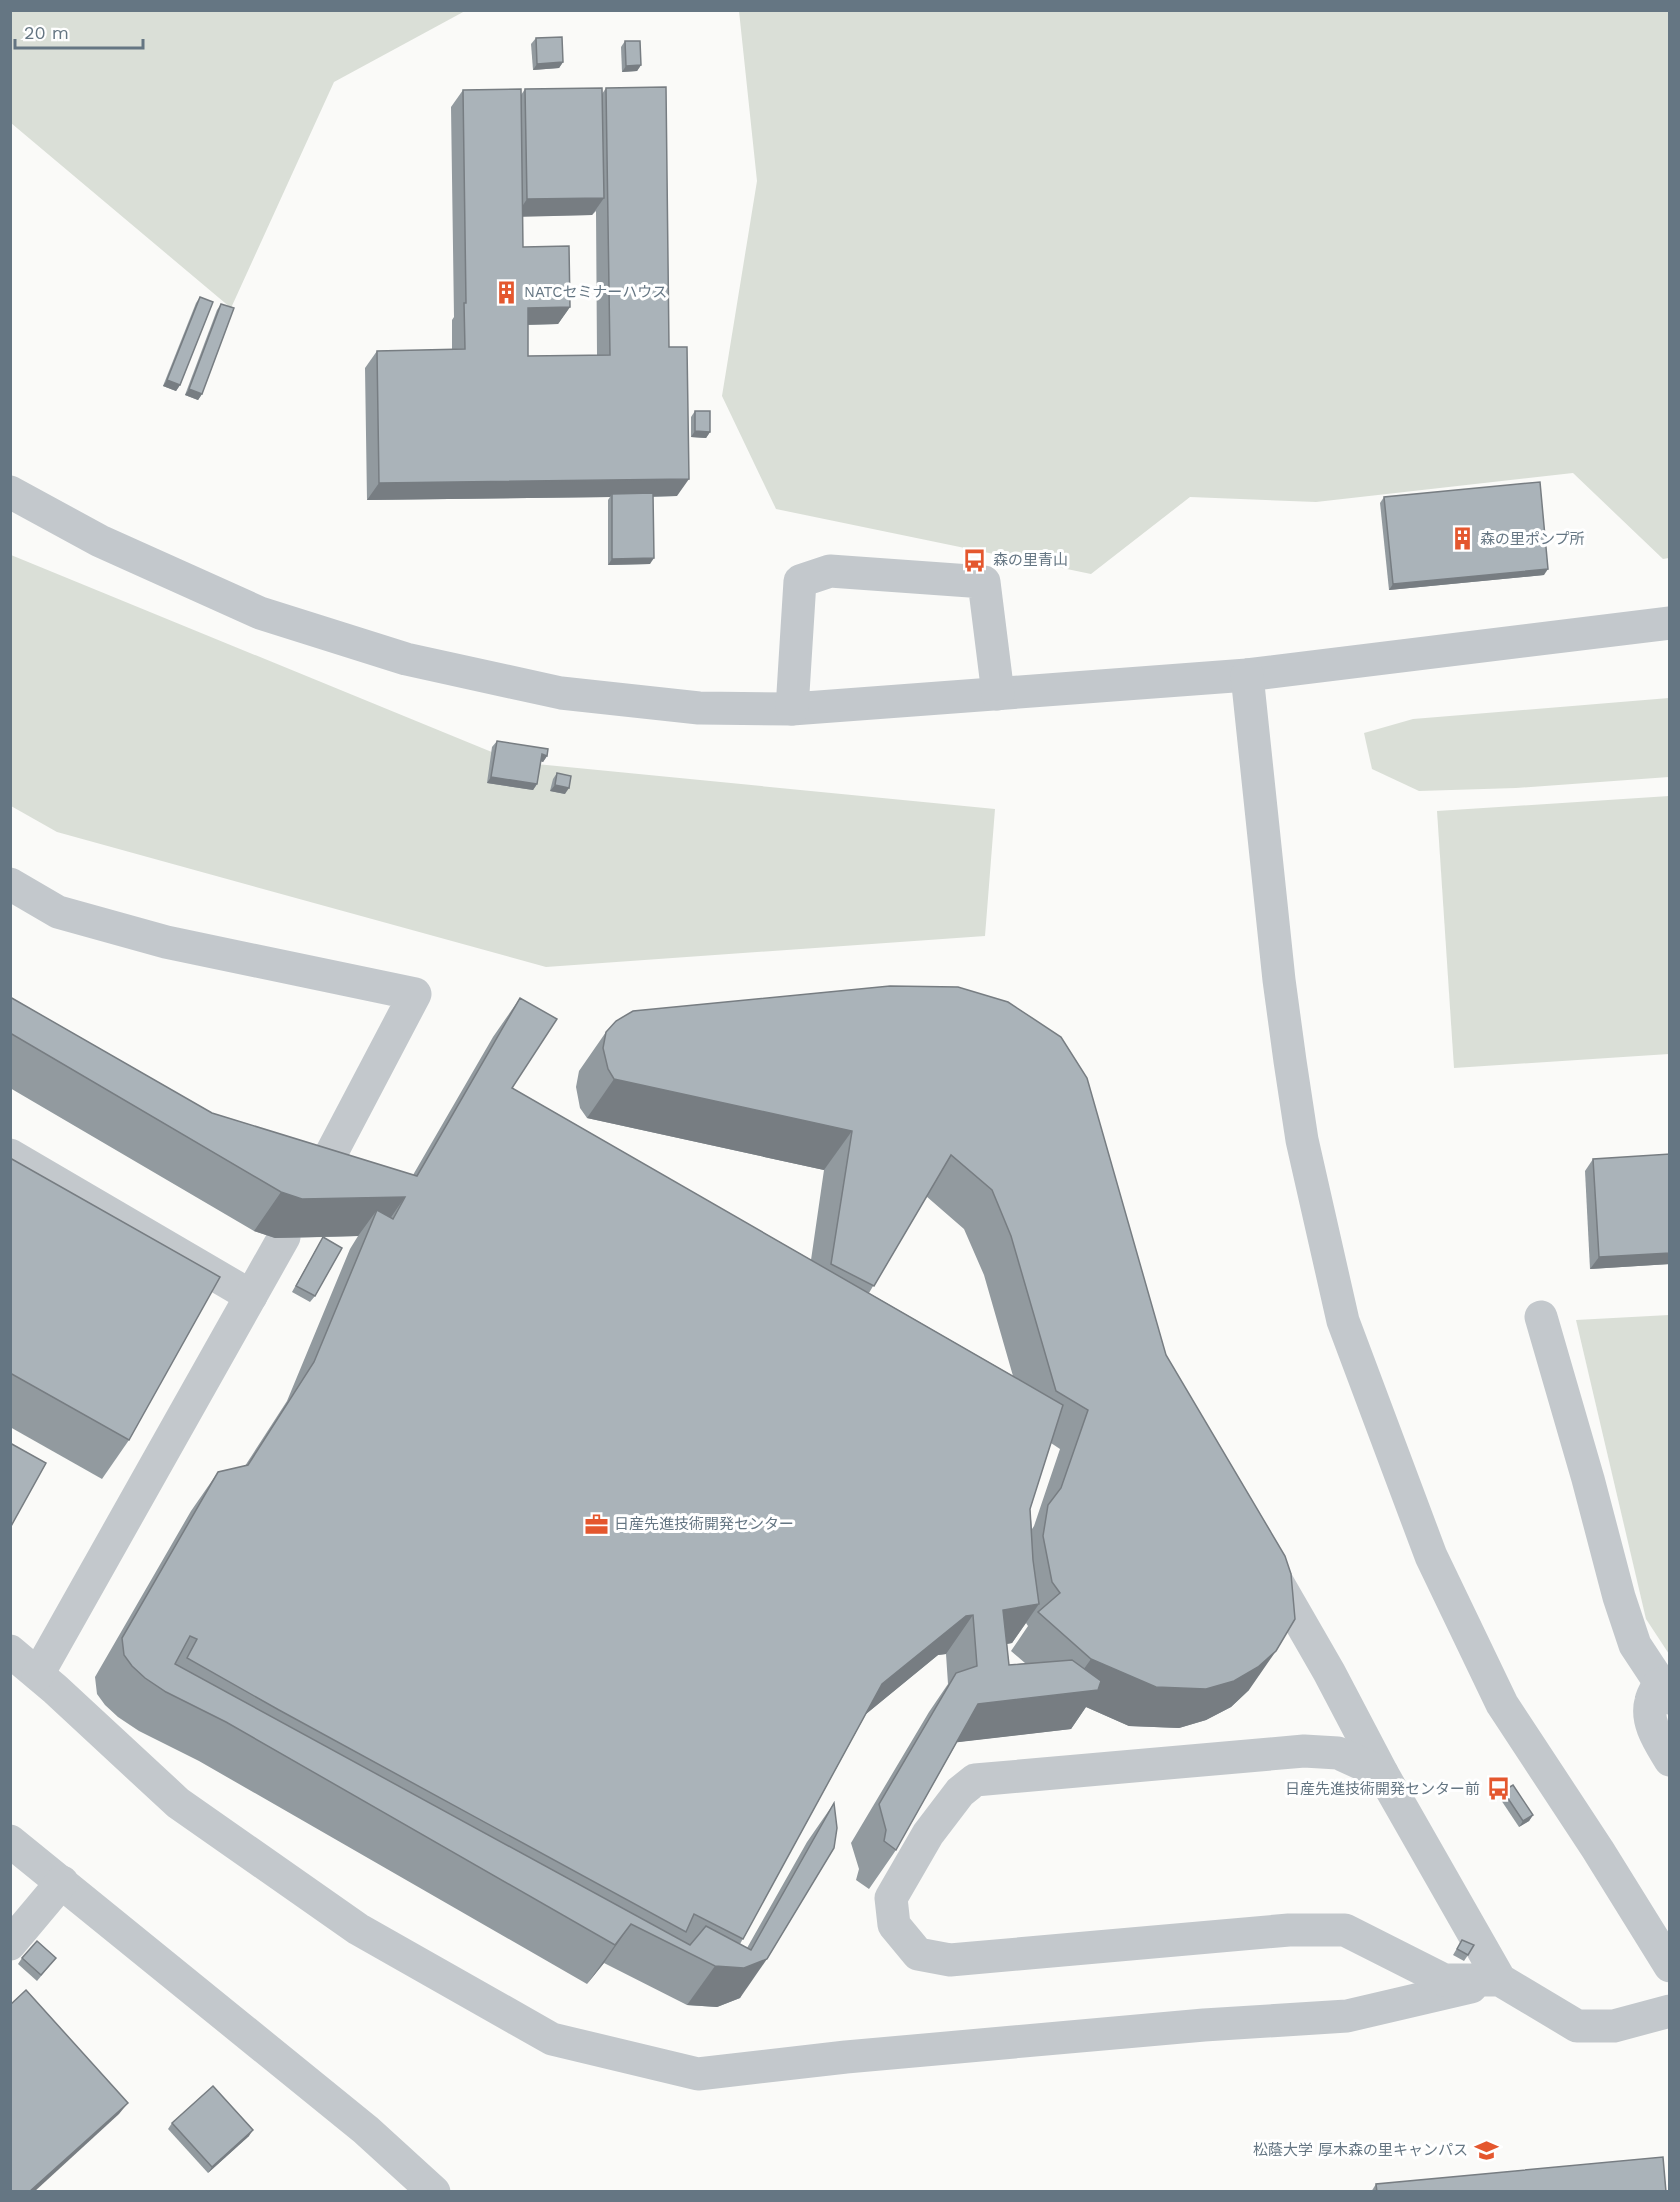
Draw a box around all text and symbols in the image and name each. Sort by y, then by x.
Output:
scale bar [15,12,142,50]
text: 20 m [24,22,69,43]
building icon: NATCセミナーハウス [493,279,519,305]
place label: NATCセミナーハウス [524,283,667,301]
building icon: 森の里ポンプ所 [1449,526,1475,552]
place label: 森の里ポンプ所 [1480,530,1585,548]
bus stop icon: 森の里青山 [962,547,988,573]
place label: 森の里青山 [993,551,1068,569]
office icon: 日産先進技術開発センター [583,1511,609,1537]
place label: 日産先進技術開発センター [614,1515,794,1533]
bus stop icon: 日産先進技術開発センター前 [1485,1776,1511,1802]
place label: 日産先進技術開発センター前 [1285,1780,1480,1798]
school or university icon: 松蔭大学 厚木森の里キャンパス [1473,2137,1499,2163]
place label: 松蔭大学 厚木森の里キャンパス [1253,2141,1468,2159]

